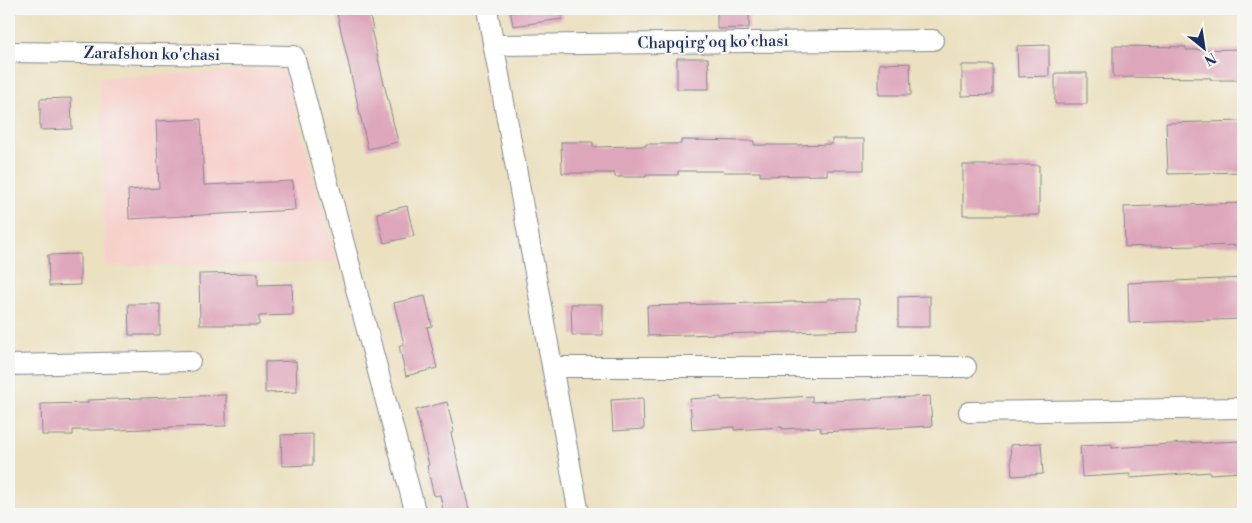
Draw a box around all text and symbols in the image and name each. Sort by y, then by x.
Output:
north arrow [1180,22,1230,72]
street label: Chapqirg'oq ko'chasi [637,31,789,53]
street label: Zarafshon ko'chasi [84,43,220,65]
text: N [1201,48,1219,69]

